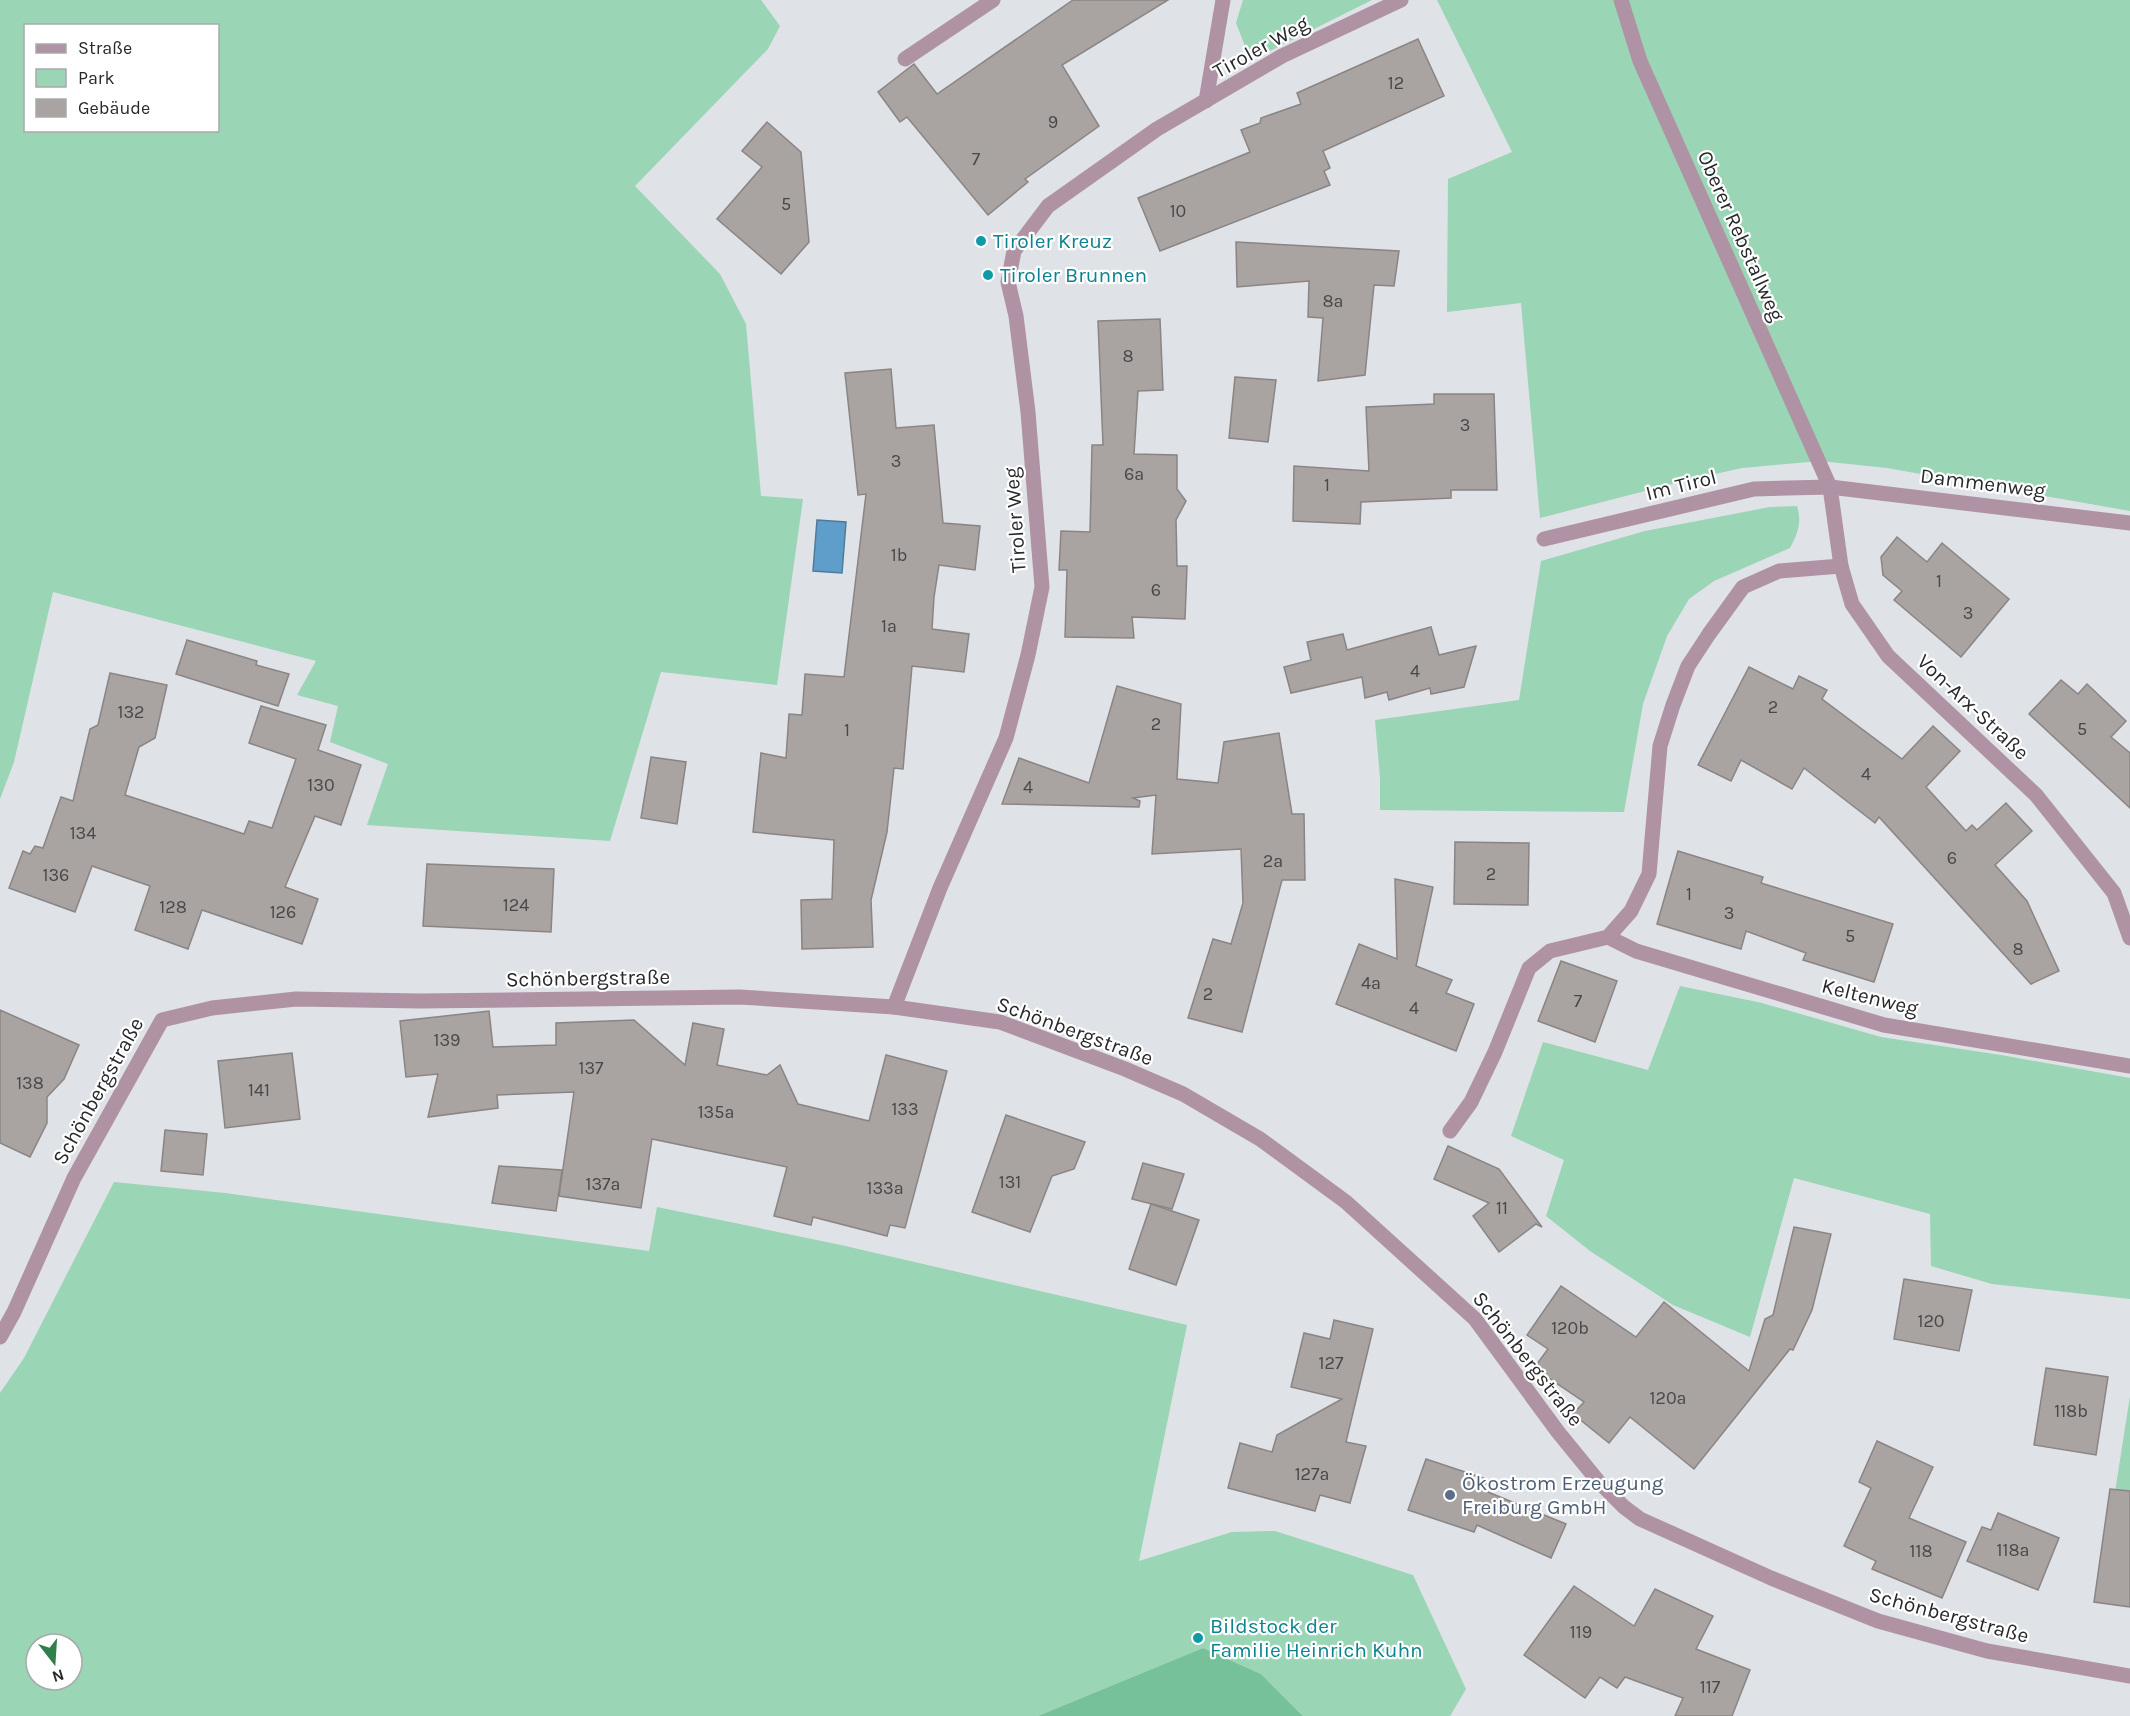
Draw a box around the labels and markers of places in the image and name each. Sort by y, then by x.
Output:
place label: Tiroler Kreuz [993,229,1112,253]
marker: Tiroler Kreuz [974,234,988,248]
place label: Tiroler Brunnen [1000,263,1147,287]
marker: Tiroler Brunnen [981,268,995,282]
place label: Ökostrom Erzeugung Freiburg GmbH [1462,1471,1664,1519]
marker: Ökostrom Erzeugung Freiburg GmbH [1443,1488,1457,1502]
place label: Bildstock der Familie Heinrich Kuhn [1210,1614,1423,1662]
marker: Bildstock der Familie Heinrich Kuhn [1191,1631,1205,1645]

